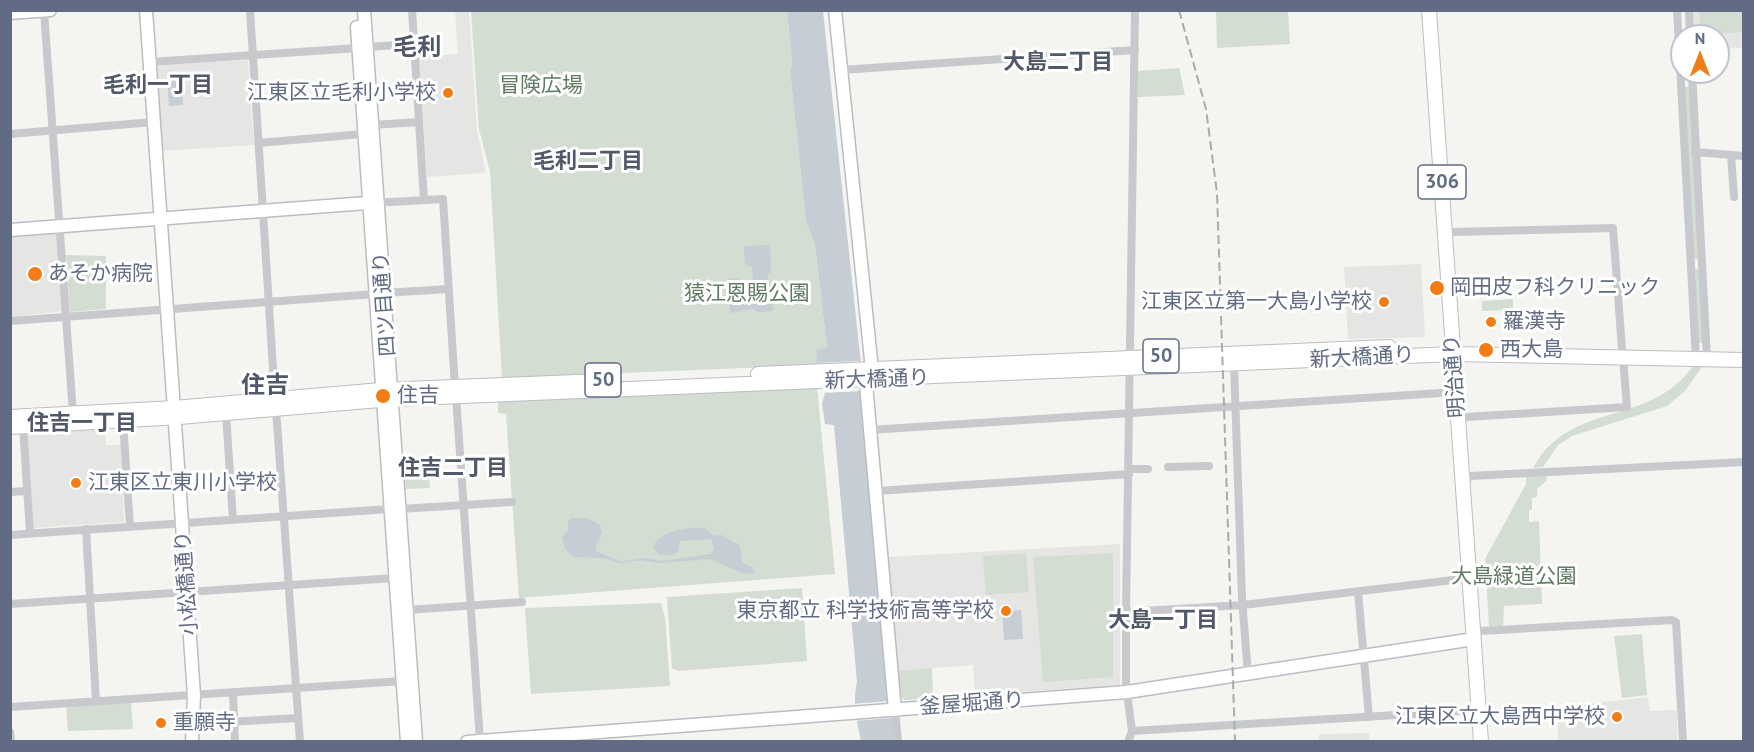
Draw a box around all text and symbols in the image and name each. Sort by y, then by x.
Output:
north arrow [1670,24,1730,84]
text: N [1695,28,1705,48]
district label: 毛利 [393,34,441,62]
district label: 大島二丁目 [1003,50,1113,76]
district label: 毛利一丁目 [103,73,213,99]
park label: 冒険広場 [499,73,583,99]
place label: 江東区立毛利小学校 [247,80,436,106]
marker: 江東区立毛利小学校 [441,86,455,100]
district label: 毛利二丁目 [533,149,643,175]
road number: 306 [1418,165,1466,199]
street label: 四ツ目通り [369,251,401,357]
place label: あそか病院 [48,261,153,287]
marker: あそか病院 [26,265,44,283]
place label: 岡田皮フ科クリニック [1450,275,1660,301]
marker: 岡田皮フ科クリニック [1428,279,1446,297]
park label: 猿江恩賜公園 [684,281,810,307]
place label: 江東区立第一大島小学校 [1141,289,1372,315]
marker: 江東区立第一大島小学校 [1377,295,1391,309]
place label: 羅漢寺 [1503,309,1566,335]
marker: 羅漢寺 [1484,315,1498,329]
street label: 明治通り [1440,333,1470,419]
place label: 西大島 [1500,337,1563,363]
road number: 50 [1143,339,1179,373]
marker: 西大島 [1477,341,1495,359]
street label: 新大橋通り [1309,343,1415,373]
road number: 50 [585,363,621,397]
street label: 新大橋通り [824,366,930,394]
district label: 住吉 [241,372,289,400]
place label: 住吉 [397,383,439,409]
marker: 住吉 [374,387,392,405]
district label: 住吉一丁目 [27,411,137,437]
district label: 住吉二丁目 [398,456,508,482]
place label: 江東区立東川小学校 [88,470,277,496]
marker: 江東区立東川小学校 [69,476,83,490]
street label: 小松橋通り [171,530,203,636]
park label: 大島緑道公園 [1451,564,1577,590]
place label: 東京都立 科学技術高等学校 [736,598,994,624]
marker: 東京都立 科学技術高等学校 [999,604,1013,618]
district label: 大島一丁目 [1108,608,1218,634]
street label: 釜屋堀通り [919,688,1025,720]
place label: 江東区立大島西中学校 [1395,704,1605,730]
place label: 重願寺 [173,710,236,736]
marker: 江東区立大島西中学校 [1610,710,1624,724]
marker: 重願寺 [154,716,168,730]

